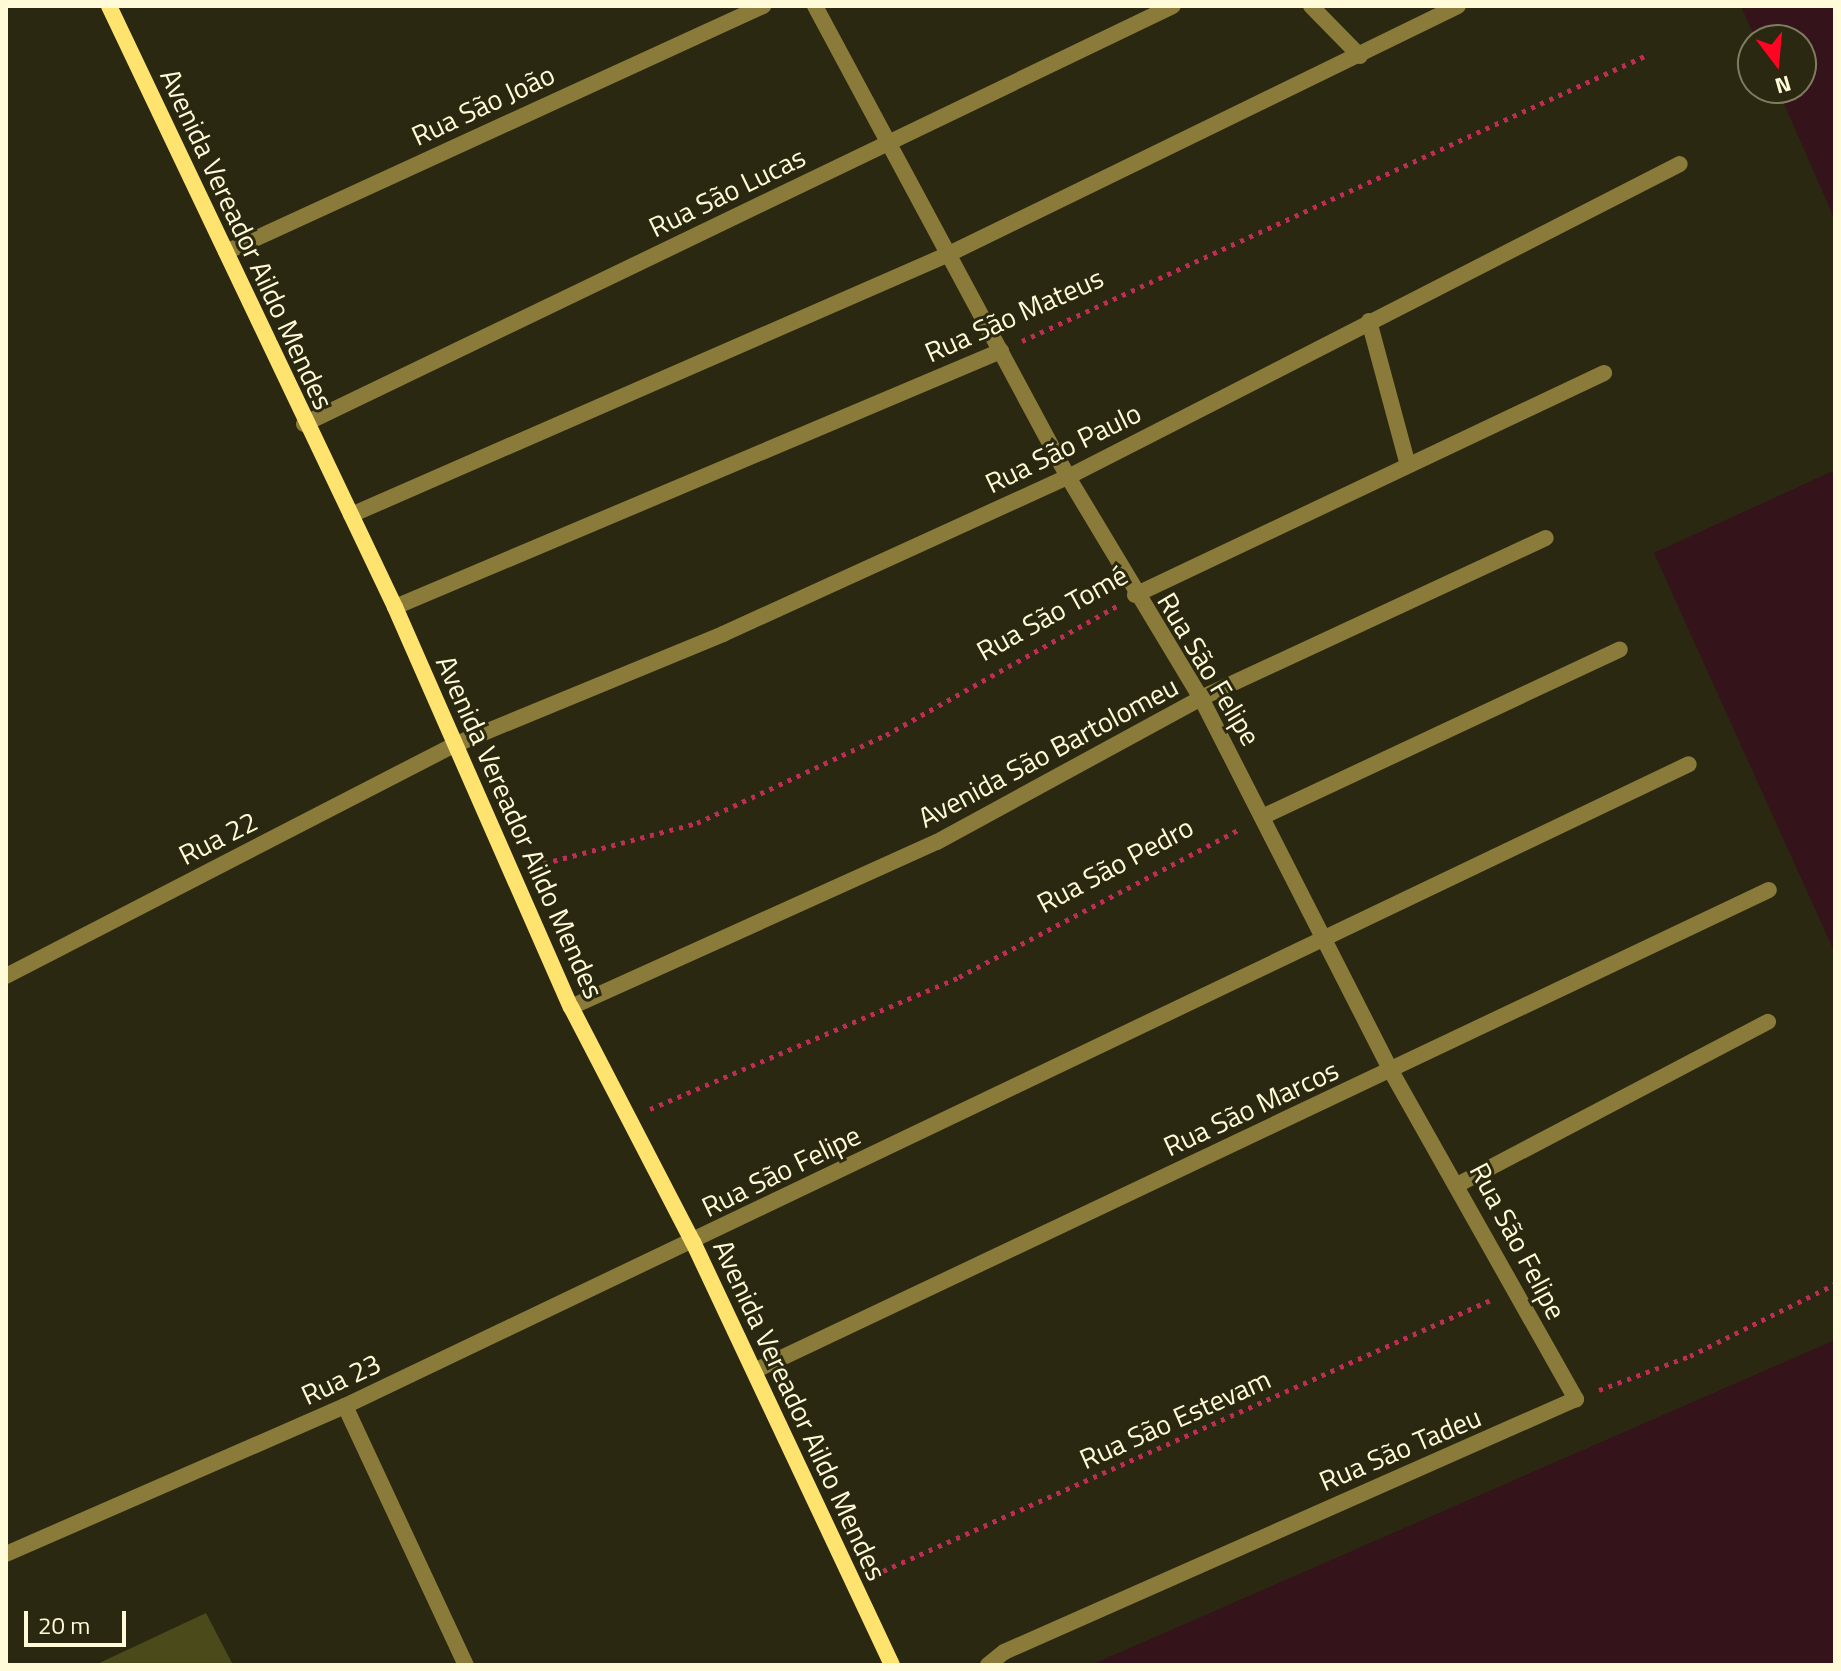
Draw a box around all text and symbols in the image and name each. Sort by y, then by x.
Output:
north arrow [1737,24,1817,104]
street label: Rua São João [406,57,560,153]
street label: Avenida Vereador Aildo Mendes [153,63,341,415]
text: N [1771,67,1795,104]
street label: Rua São Lucas [643,140,811,244]
street label: Rua São Mateus [920,261,1108,369]
street label: Rua São Paulo [980,396,1146,500]
street label: Rua São Tomé [971,558,1133,668]
street label: Rua São Felipe [1150,587,1268,751]
street label: Avenida Vereador Aildo Mendes [429,650,611,1004]
street label: Avenida São Bartolomeu [912,669,1184,835]
street label: Rua 22 [173,804,263,872]
street label: Rua São Pedro [1031,810,1199,920]
street label: Rua São Marcos [1158,1053,1344,1163]
street label: Rua São Felipe [696,1118,866,1224]
street label: Rua São Felipe [1463,1157,1573,1325]
street label: Avenida Vereador Aildo Mendes [706,1234,894,1586]
street label: Rua 23 [296,1346,386,1412]
street label: Rua São Estevam [1074,1362,1276,1476]
street label: Rua São Tadeu [1314,1400,1486,1498]
scale bar [28,1595,130,1645]
text: 20 m [38,1607,90,1643]

